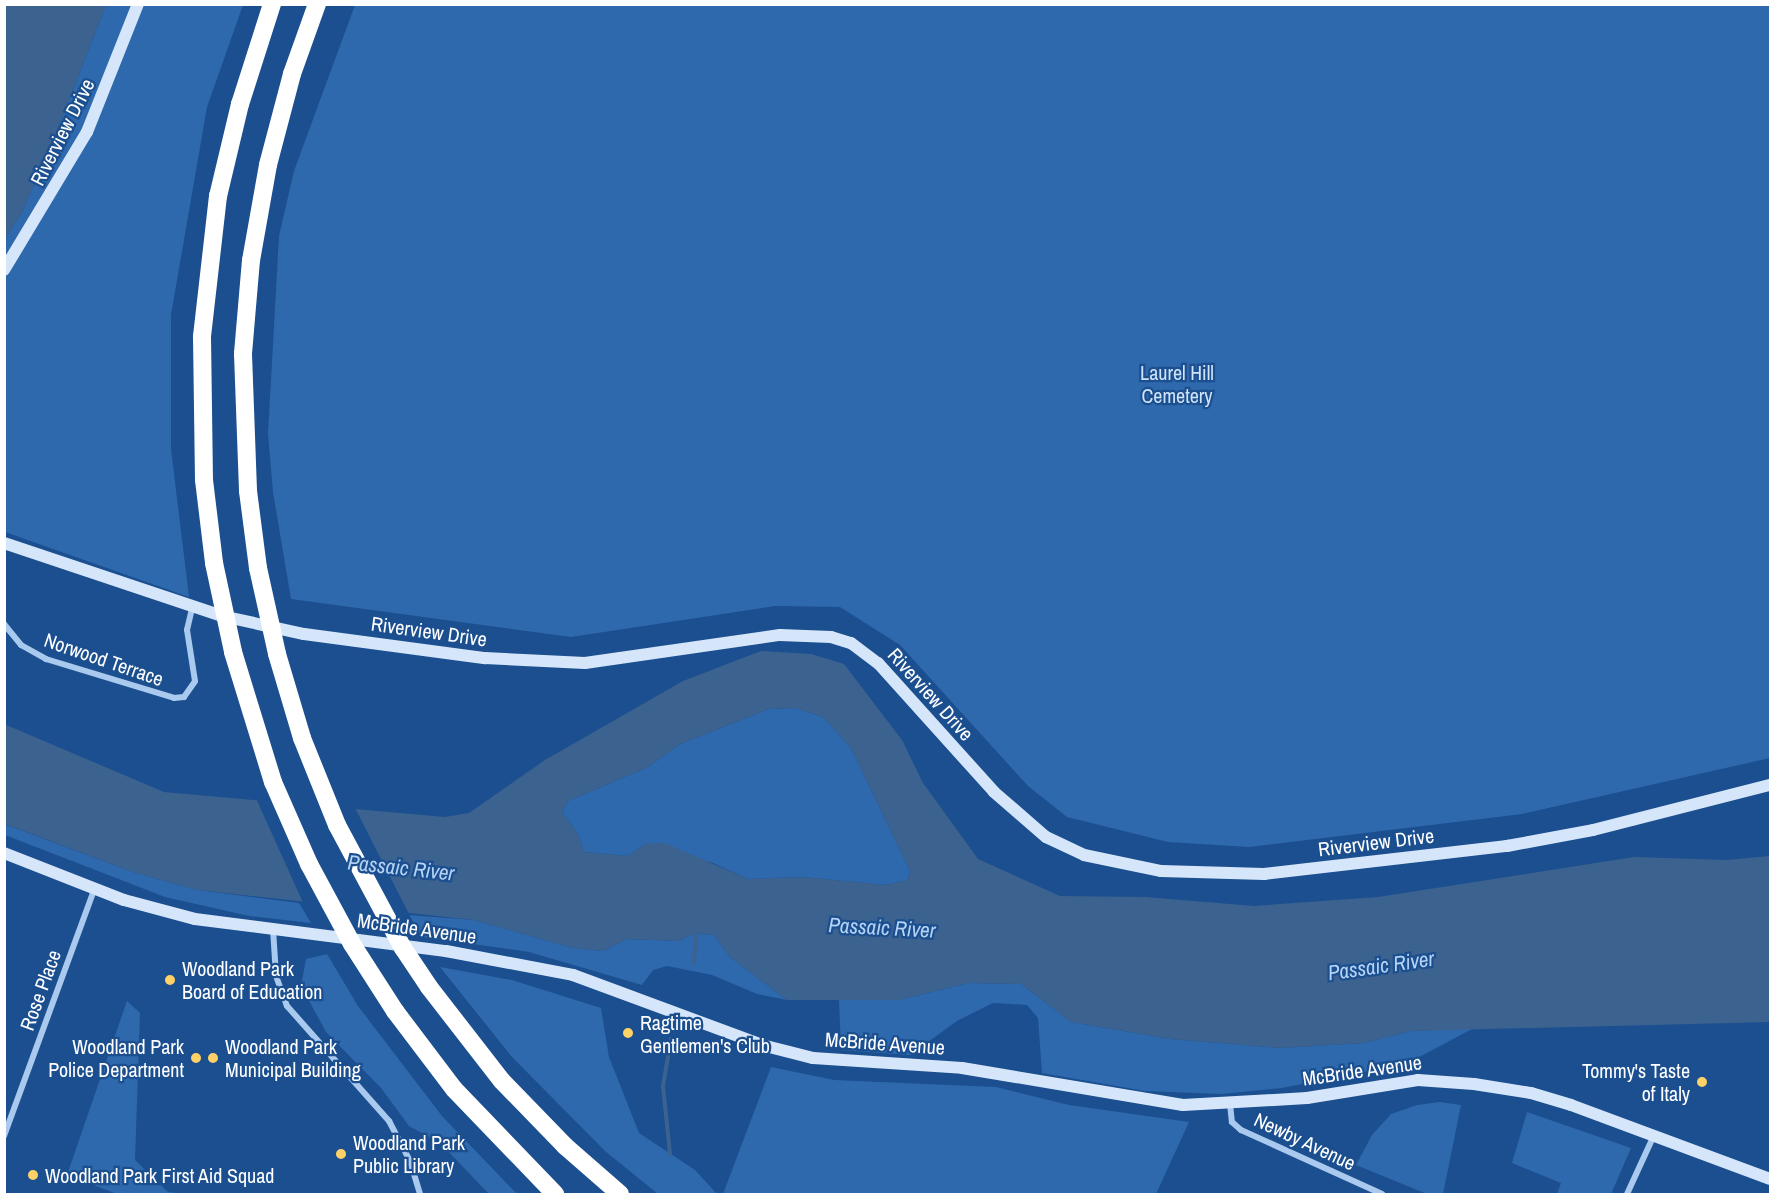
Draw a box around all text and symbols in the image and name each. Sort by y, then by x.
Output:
street label: Riverview Drive [25,75,99,189]
park label: Laurel Hill Cemetery [1140,360,1214,407]
street label: Riverview Drive [370,611,488,651]
street label: Norwood Terrace [41,627,167,691]
street label: Riverview Drive [883,643,979,745]
street label: Riverview Drive [1317,823,1435,861]
water label: Passaic River [346,850,456,886]
street label: McBride Avenue [355,908,479,948]
water label: Passaic River [828,913,936,943]
street label: Rose Place [14,946,66,1034]
water label: Passaic River [1326,946,1436,986]
place label: Woodland Park Board of Education [182,957,322,1004]
marker: Woodland Park Board of Education [163,973,177,987]
place label: Ragtime Gentlemen's Club [640,1010,770,1057]
marker: Ragtime Gentlemen's Club [621,1026,635,1040]
street label: McBride Avenue [824,1027,946,1059]
place label: Woodland Park Police Department [48,1034,184,1081]
place label: Woodland Park Municipal Building [225,1034,361,1081]
street label: McBride Avenue [1300,1050,1424,1090]
marker: Woodland Park Police Department [189,1051,203,1065]
marker: Woodland Park Municipal Building [206,1051,220,1065]
place label: Tommy's Taste of Italy [1582,1058,1690,1105]
marker: Tommy's Taste of Italy [1695,1075,1709,1089]
street label: Newby Avenue [1250,1107,1360,1175]
place label: Woodland Park Public Library [353,1130,465,1177]
marker: Woodland Park Public Library [334,1147,348,1161]
place label: Woodland Park First Aid Squad [45,1163,275,1187]
marker: Woodland Park First Aid Squad [26,1168,40,1182]

